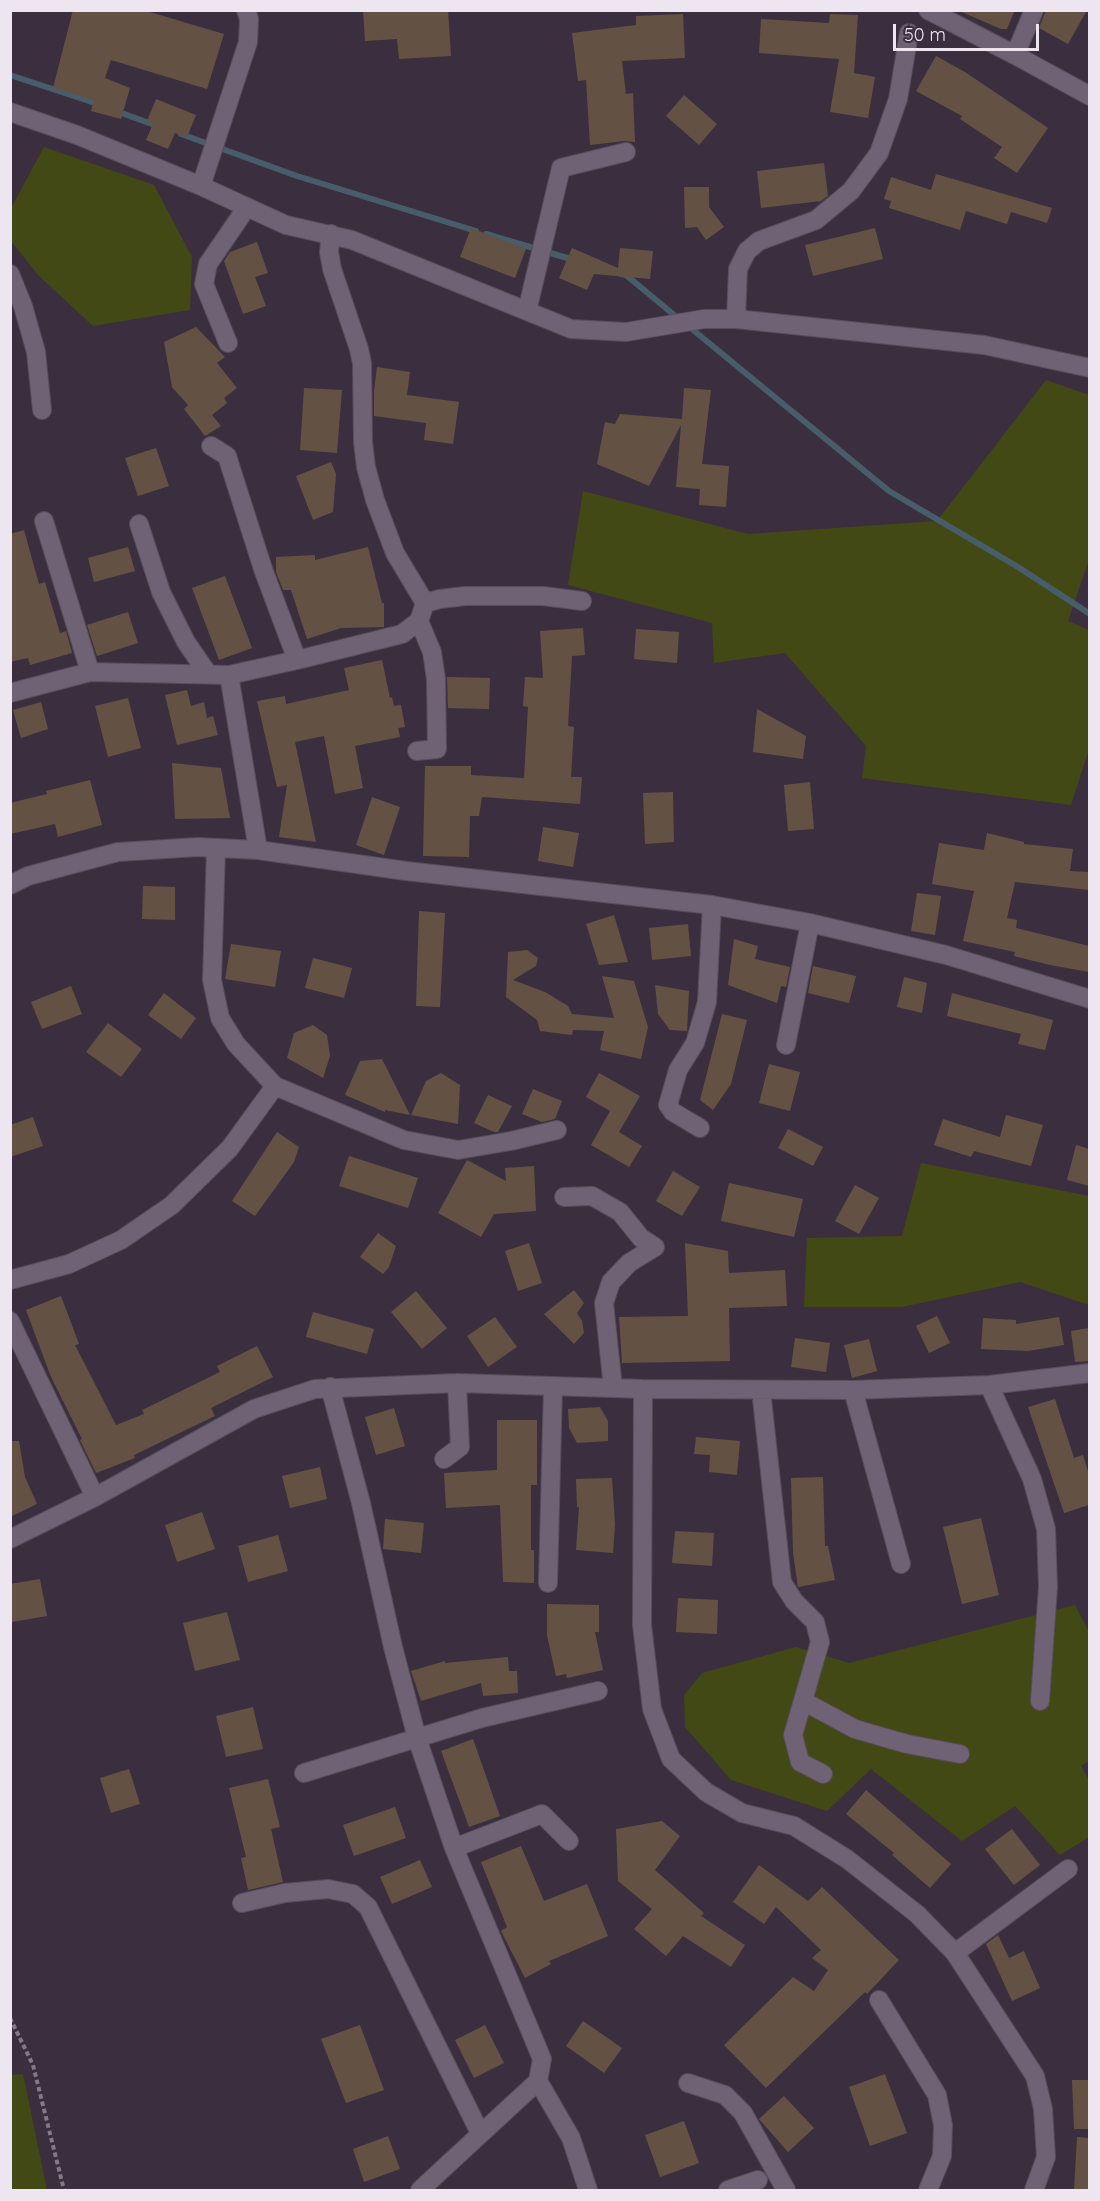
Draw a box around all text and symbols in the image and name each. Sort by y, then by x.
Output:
scale bar [896,12,1042,50]
text: 50 m [904,23,946,46]

